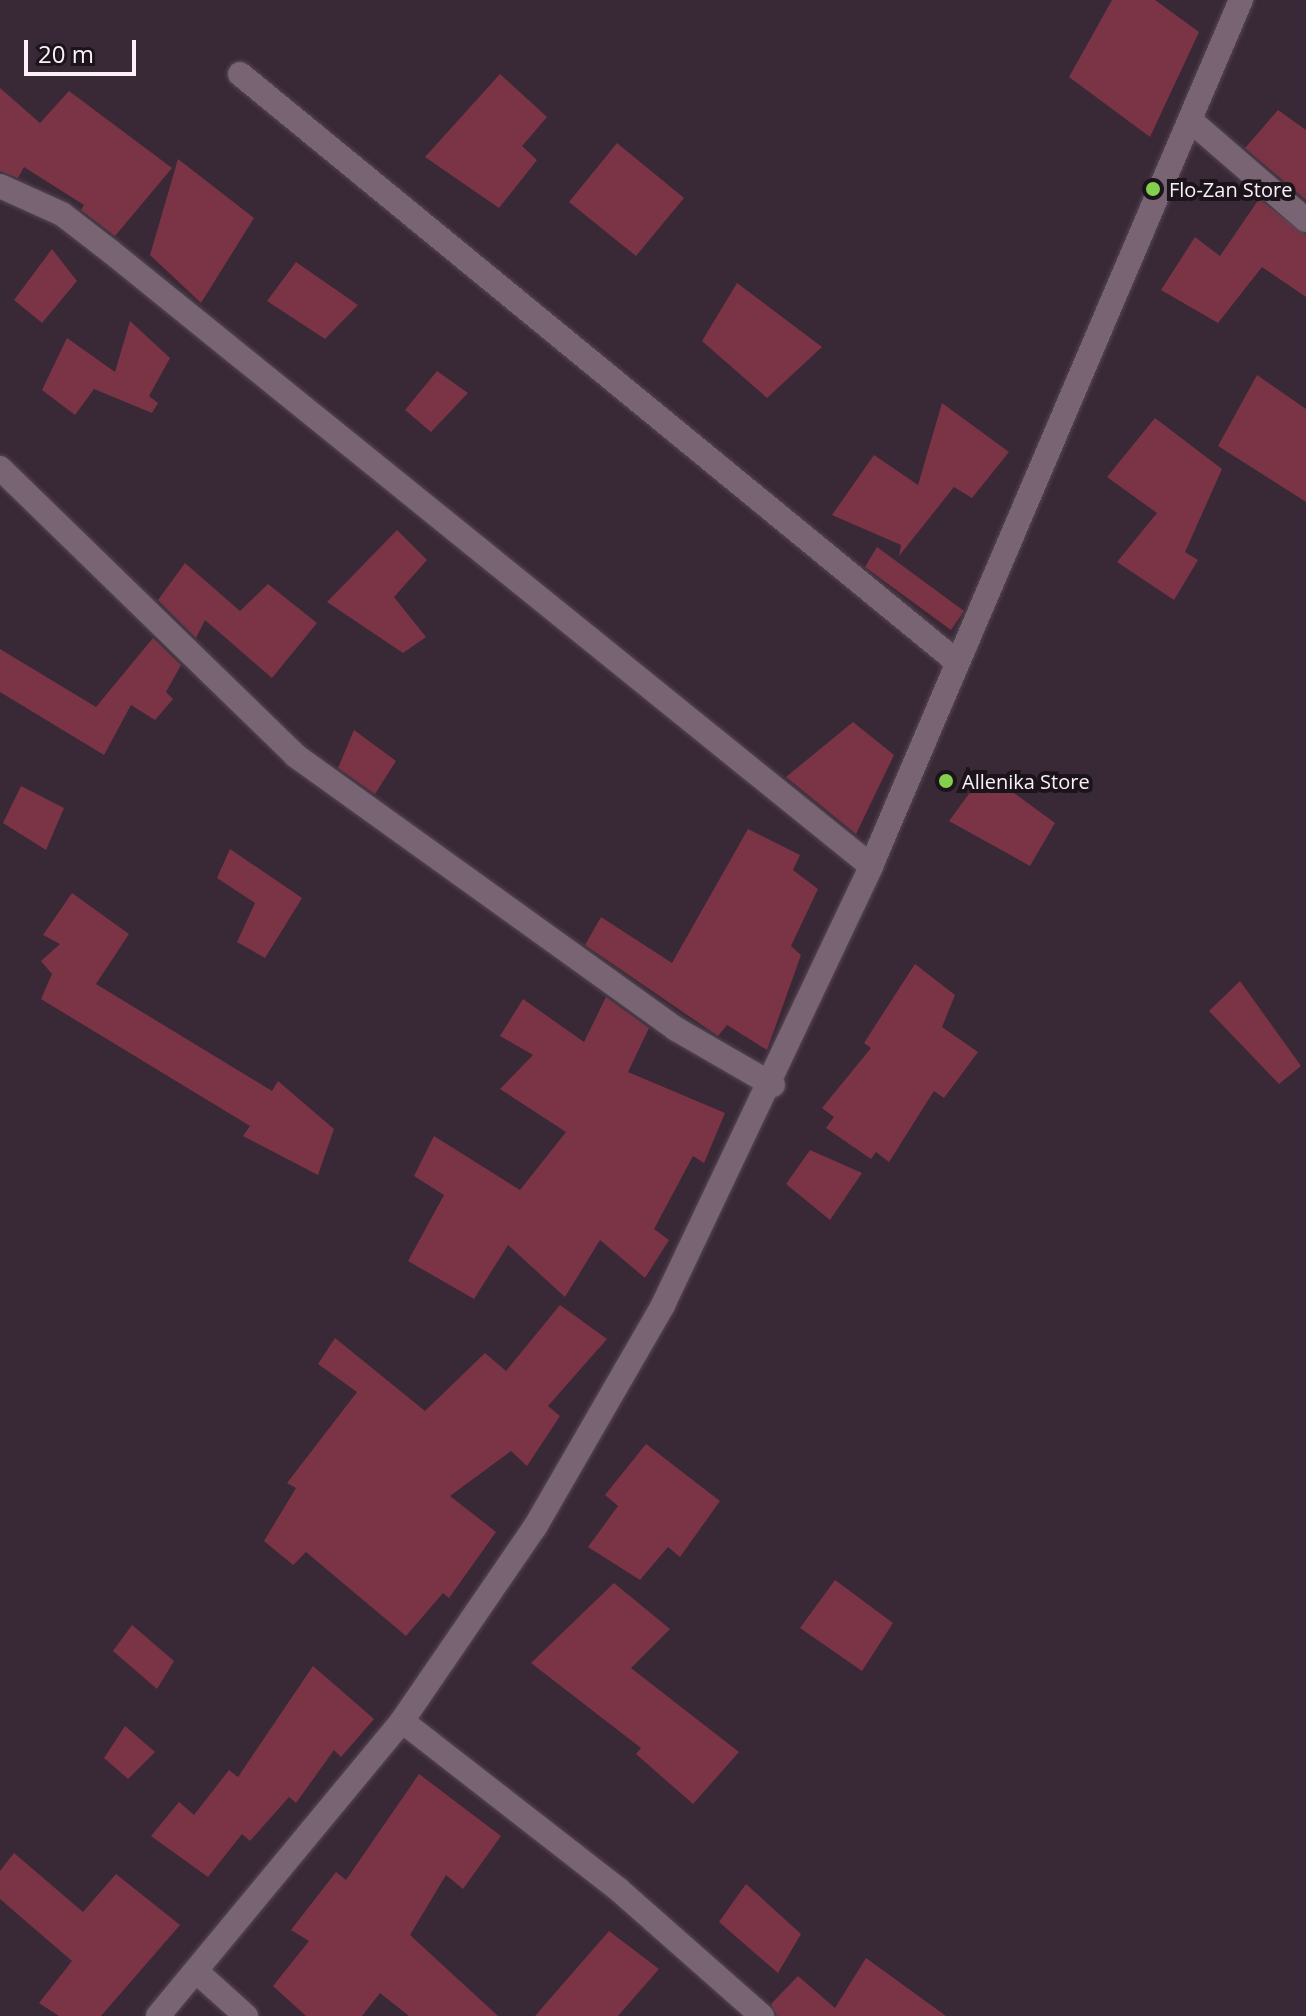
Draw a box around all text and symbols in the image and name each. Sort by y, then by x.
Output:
scale bar [28,24,140,74]
text: 20 m [38,37,94,70]
place label: Flo-Zan Store [1169,177,1292,201]
marker: Flo-Zan Store [1144,180,1162,198]
place label: Allenika Store [962,769,1090,793]
marker: Allenika Store [937,772,955,790]

